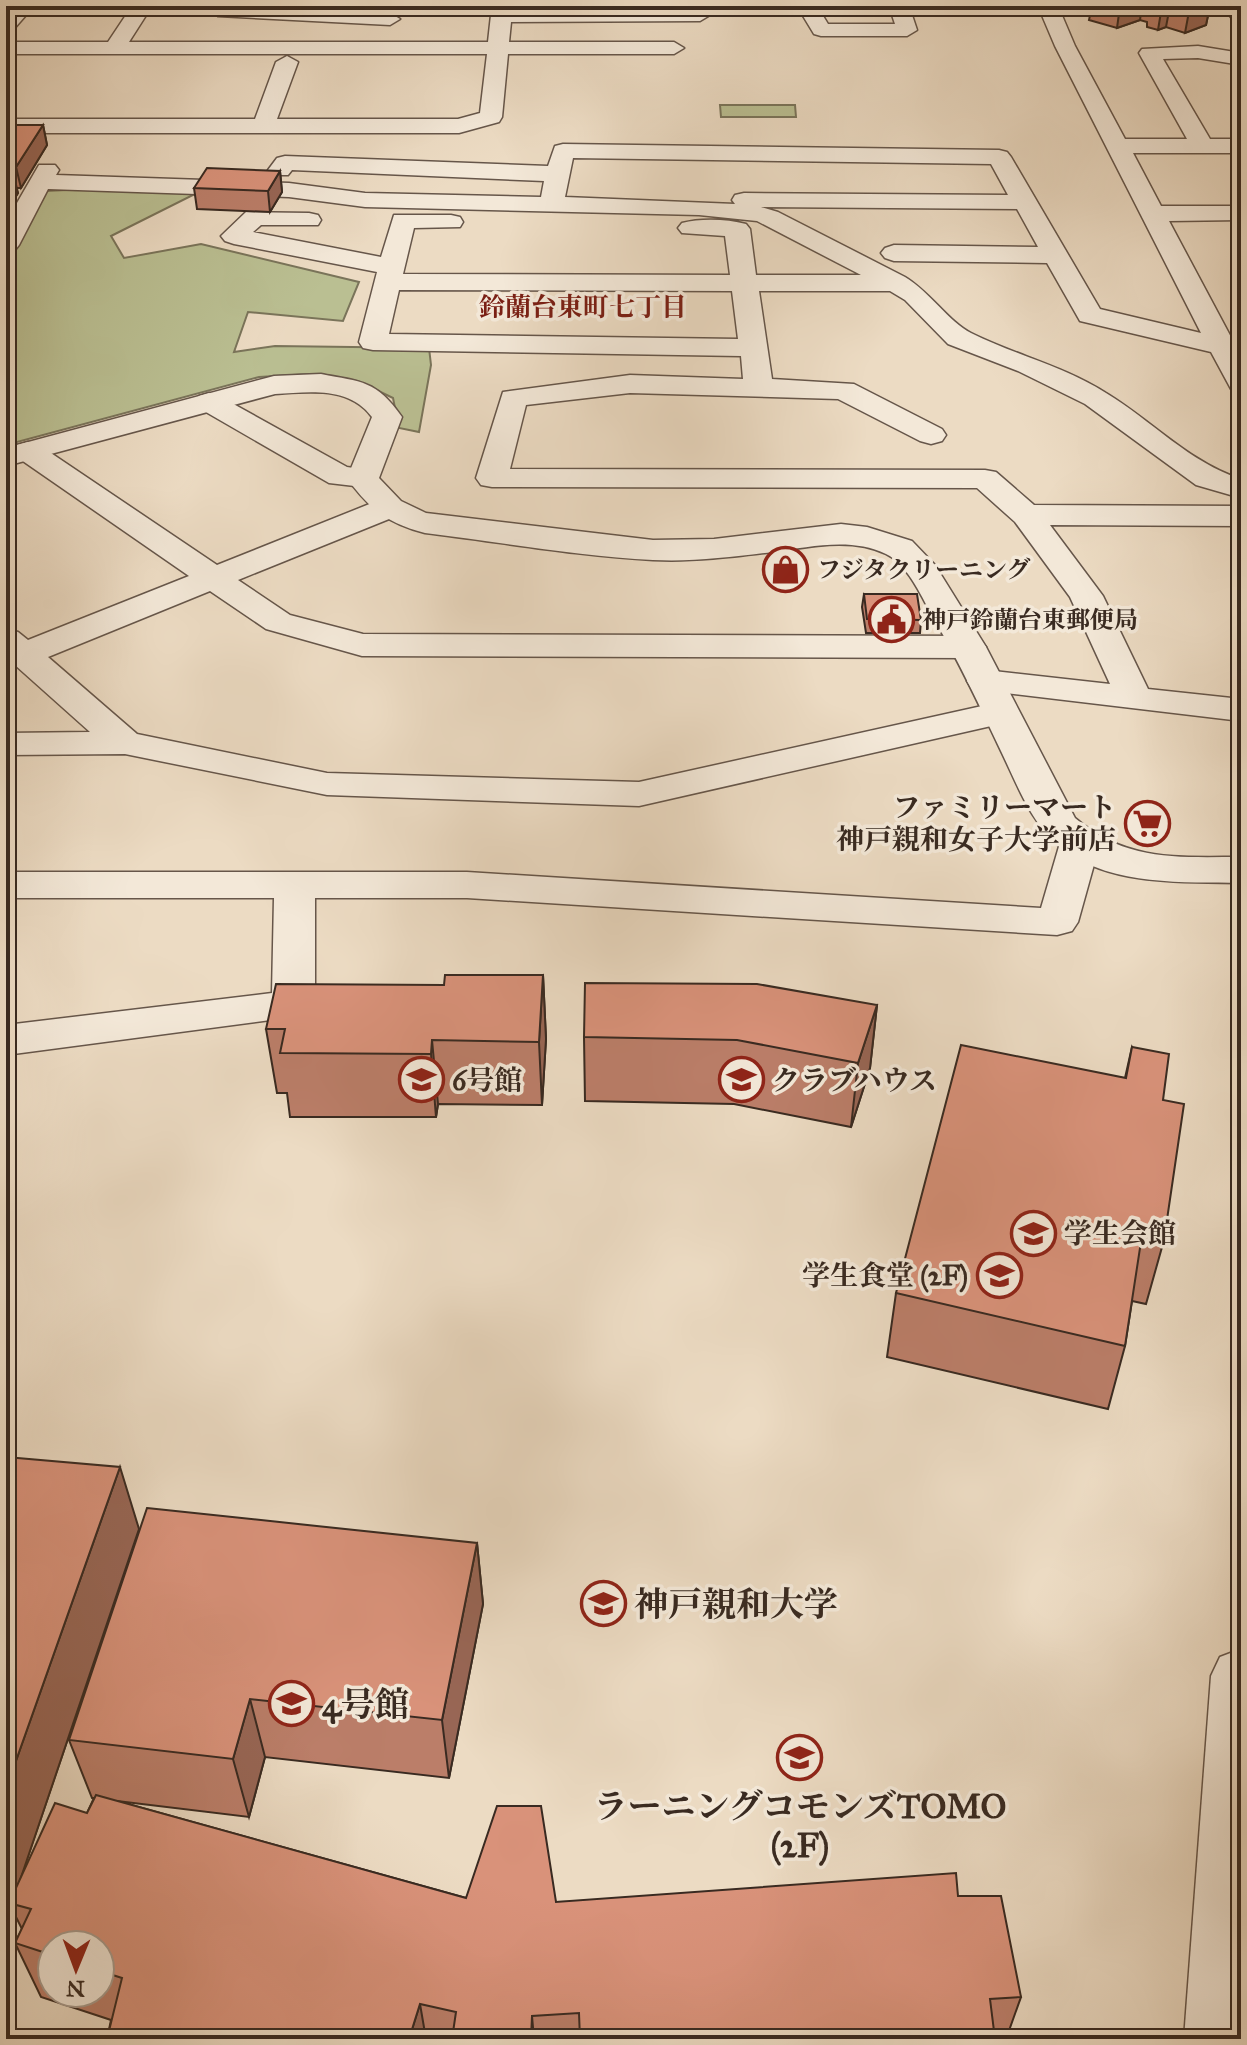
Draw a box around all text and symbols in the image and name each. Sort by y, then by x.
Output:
district label: 鈴蘭台東町七丁目 [479,291,687,323]
shop icon: フジタクリーニング [762,546,810,594]
place label: フジタクリーニング [817,555,1031,585]
public building icon: 神戸鈴蘭台東郵便局 [867,596,915,644]
place label: 神戸鈴蘭台東郵便局 [922,605,1138,635]
place label: ファミリーマート 神戸親和女子大学前店 [836,790,1116,857]
supermarket icon: ファミリーマート 神戸親和女子大学前店 [1123,799,1171,847]
school or university icon: 6号館 [397,1056,445,1104]
school or university icon: クラブハウス [717,1056,765,1104]
place label: 6号館 [452,1063,522,1098]
place label: クラブハウス [772,1063,937,1098]
school or university icon: 学生会館 [1009,1209,1057,1257]
place label: 学生会館 [1064,1216,1176,1251]
school or university icon: 学生食堂 (2F) [975,1251,1023,1299]
place label: 学生食堂 (2F) [802,1258,968,1293]
school or university icon: 神戸親和大学 [579,1580,627,1628]
place label: 神戸親和大学 [634,1584,838,1625]
school or university icon: 4号館 [267,1680,315,1728]
place label: 4号館 [322,1684,409,1725]
school or university icon: ラーニングコモンズTOMO (2F) [776,1734,824,1782]
place label: ラーニングコモンズTOMO (2F) [593,1786,1007,1866]
north arrow [36,1929,116,2009]
text: N [66,1975,85,2002]

